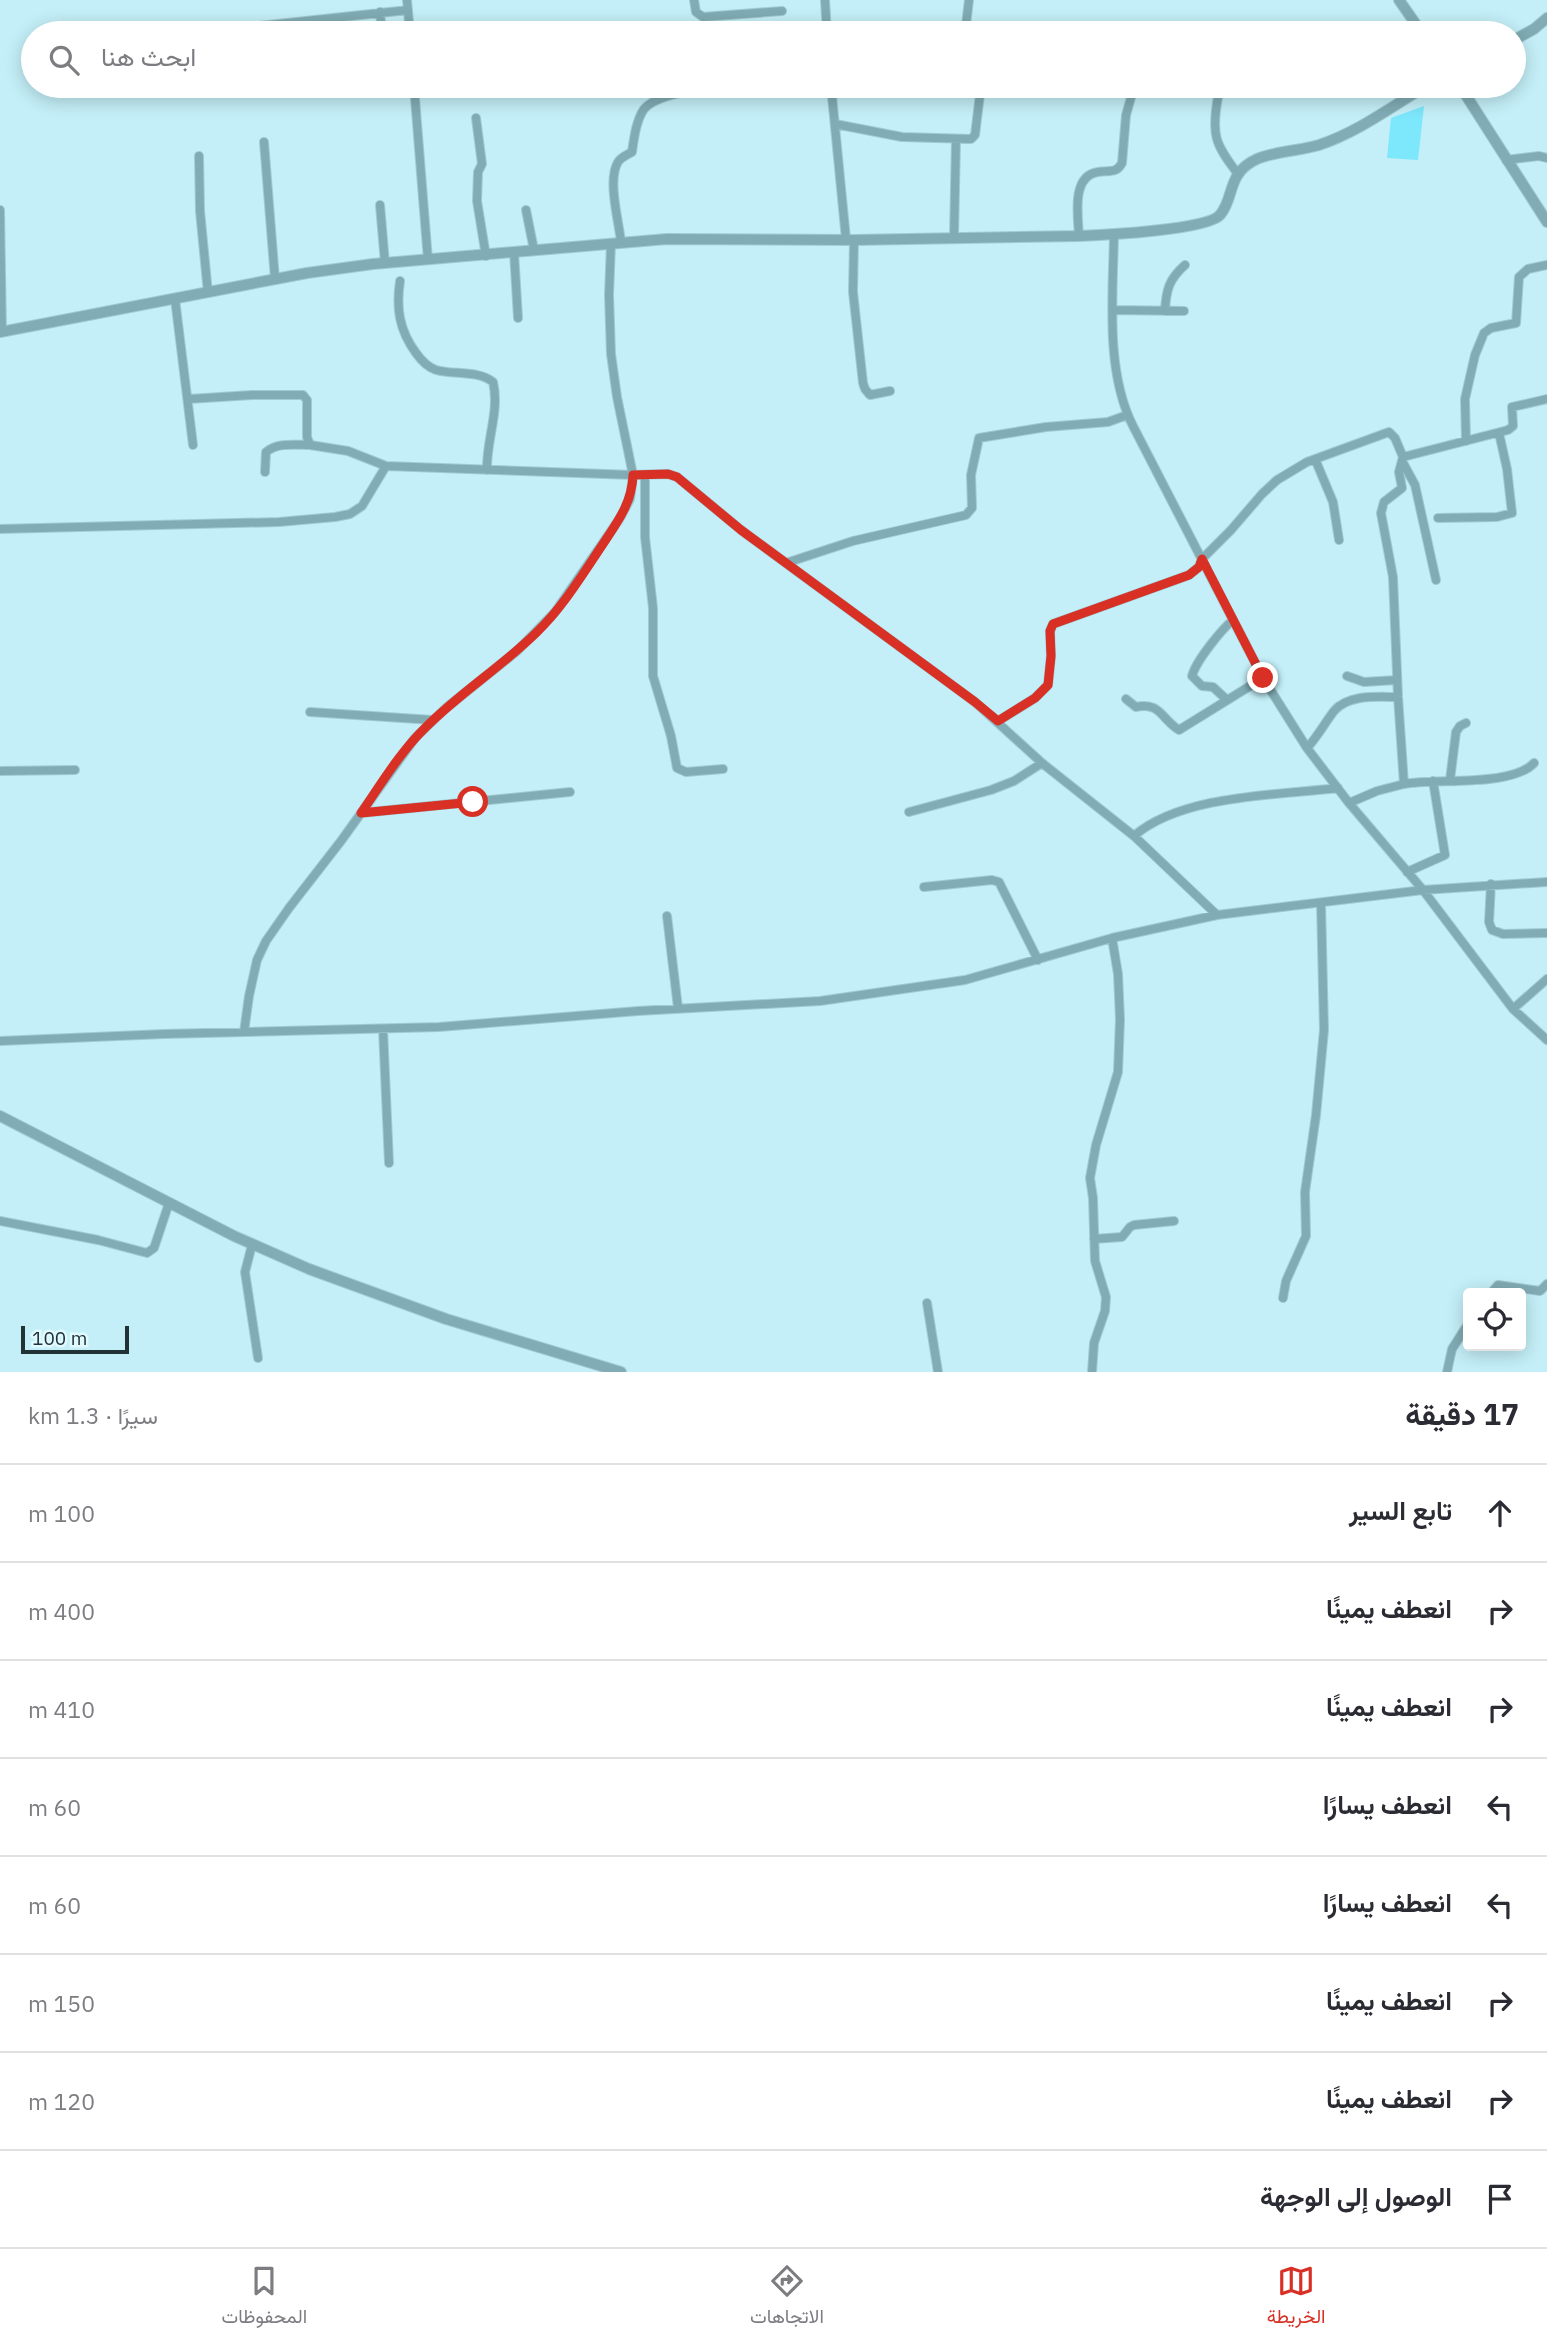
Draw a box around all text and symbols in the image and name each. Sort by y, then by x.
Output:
search box [21,21,1526,98]
text: ابحث هنا [101,39,196,73]
icon: search [45,41,83,79]
route end [1247,662,1278,693]
route start [457,786,488,817]
map controls [1463,1288,1526,1351]
button: locate [1463,1288,1526,1351]
scale bar [21,1323,130,1355]
text: 100 m [32,1326,87,1350]
text: 17 دقيقة [1405,1394,1519,1433]
text: سيرًا · 1.3 km [28,1400,158,1430]
text: تابع السير [1349,1493,1452,1527]
icon: ahead [1481,1494,1519,1532]
text: 100 m [28,1498,95,1528]
text: انعطف يمينًا [1326,1591,1452,1625]
icon: right [1481,1592,1519,1630]
text: 400 m [28,1596,95,1626]
text: انعطف يمينًا [1326,1689,1452,1723]
icon: right [1481,1690,1519,1728]
text: 410 m [28,1694,95,1724]
text: انعطف يسارًا [1323,1787,1452,1821]
icon: left [1481,1788,1519,1826]
text: 60 m [28,1792,81,1822]
text: انعطف يسارًا [1323,1885,1452,1919]
icon: left [1481,1886,1519,1924]
text: 60 m [28,1890,81,1920]
text: انعطف يمينًا [1326,1983,1452,2017]
icon: right [1481,1984,1519,2022]
text: 150 m [28,1988,95,2018]
text: انعطف يمينًا [1326,2081,1452,2115]
icon: right [1481,2082,1519,2120]
text: 120 m [28,2086,95,2116]
text: الوصول إلى الوجهة [1260,2179,1452,2213]
icon: arrive [1481,2180,1519,2218]
tab: المحفوظات [222,2262,307,2333]
tab: الاتجاهات [750,2262,824,2333]
tab: الخريطة [1267,2262,1326,2333]

